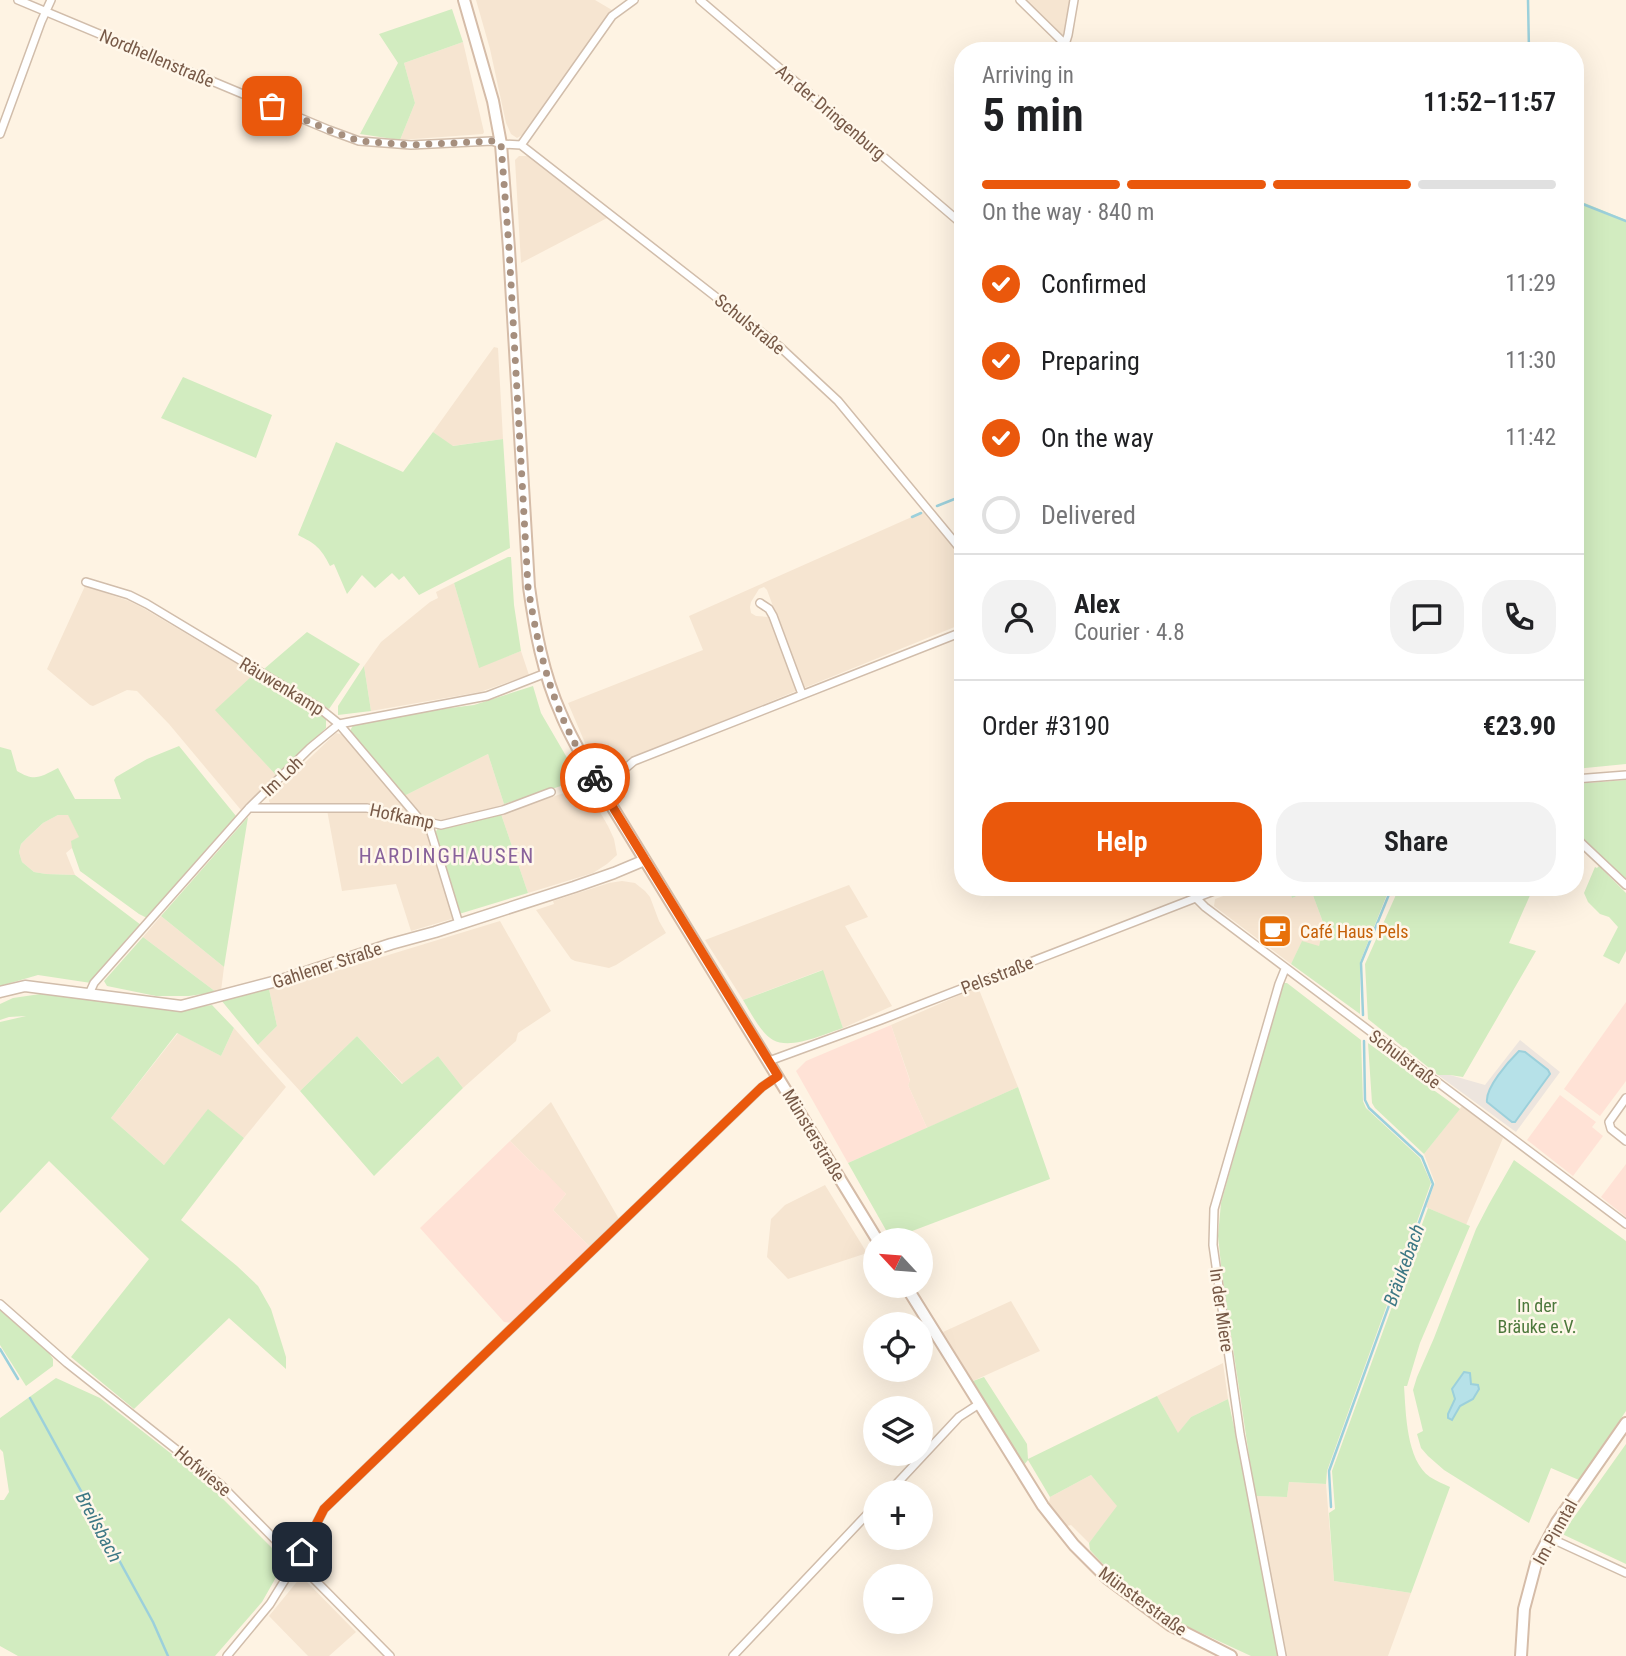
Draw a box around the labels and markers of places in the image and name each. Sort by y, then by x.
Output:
pin [242,76,302,136]
cafe icon: Café Haus Pels [1256,912,1294,950]
place label: Café Haus Pels [1300,921,1408,942]
pin [272,1522,332,1582]

